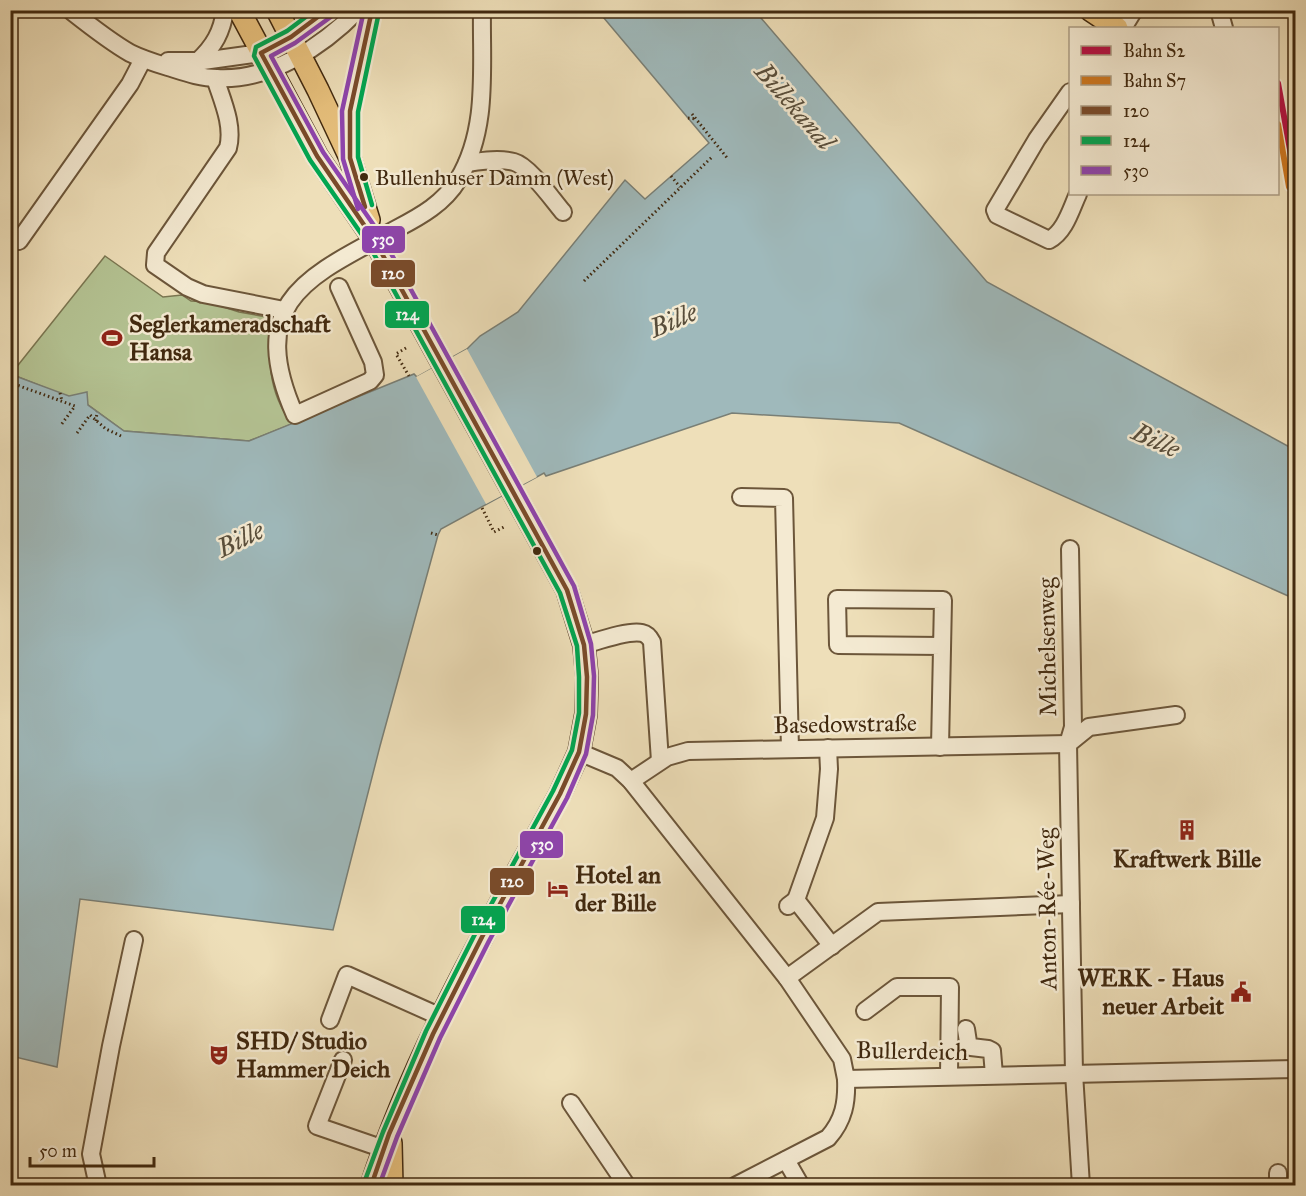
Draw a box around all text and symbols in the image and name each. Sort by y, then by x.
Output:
legend [1069,27,1279,195]
text: Bahn S2 [1123,40,1185,62]
water label: Billekanal [748,55,843,158]
text: Bahn S7 [1123,70,1186,92]
text: 120 [1123,100,1149,122]
text: 124 [1123,130,1150,152]
text: 530 [1123,160,1149,182]
place label: Bullenhuser Damm (West) [375,164,614,191]
marker: Bullenhuser Damm (West) [358,171,370,183]
line badge: 530 [361,225,406,254]
text: 530 [371,230,395,250]
line badge: 120 [370,259,416,288]
text: 120 [381,264,405,283]
water label: Bille [644,295,703,345]
line badge: 124 [384,300,430,329]
text: 124 [395,305,420,325]
place label: Seglerkameradschaft Hansa [129,309,331,367]
sports icon: Seglerkameradschaft Hansa [100,326,124,350]
water label: Bille [1126,415,1186,465]
water label: Bille [210,513,270,564]
unlabelled marker [531,545,543,557]
street label: Michelsenweg [1031,576,1063,717]
street label: Basedowstraße [773,708,917,740]
building icon: Kraftwerk Bille [1175,818,1199,842]
street label: Anton-Rée-Weg [1031,827,1063,991]
line badge: 530 [519,830,564,859]
text: 530 [530,835,554,855]
place label: Kraftwerk Bille [1113,844,1261,874]
place label: Hotel an der Bille [575,860,661,918]
line badge: 120 [489,867,535,896]
text: 120 [500,872,524,891]
hotel icon: Hotel an der Bille [546,877,570,901]
line badge: 124 [460,905,506,934]
text: 124 [471,910,496,930]
place label: WERK - Haus neuer Arbeit [1077,963,1224,1021]
public building icon: WERK - Haus neuer Arbeit [1229,980,1253,1004]
place label: SHD/ Studio Hammer Deich [236,1026,391,1084]
street label: Bullerdeich [856,1035,968,1067]
theatre icon: SHD/ Studio Hammer Deich [207,1043,231,1067]
scale bar [30,1130,154,1168]
text: 50 m [39,1140,77,1162]

